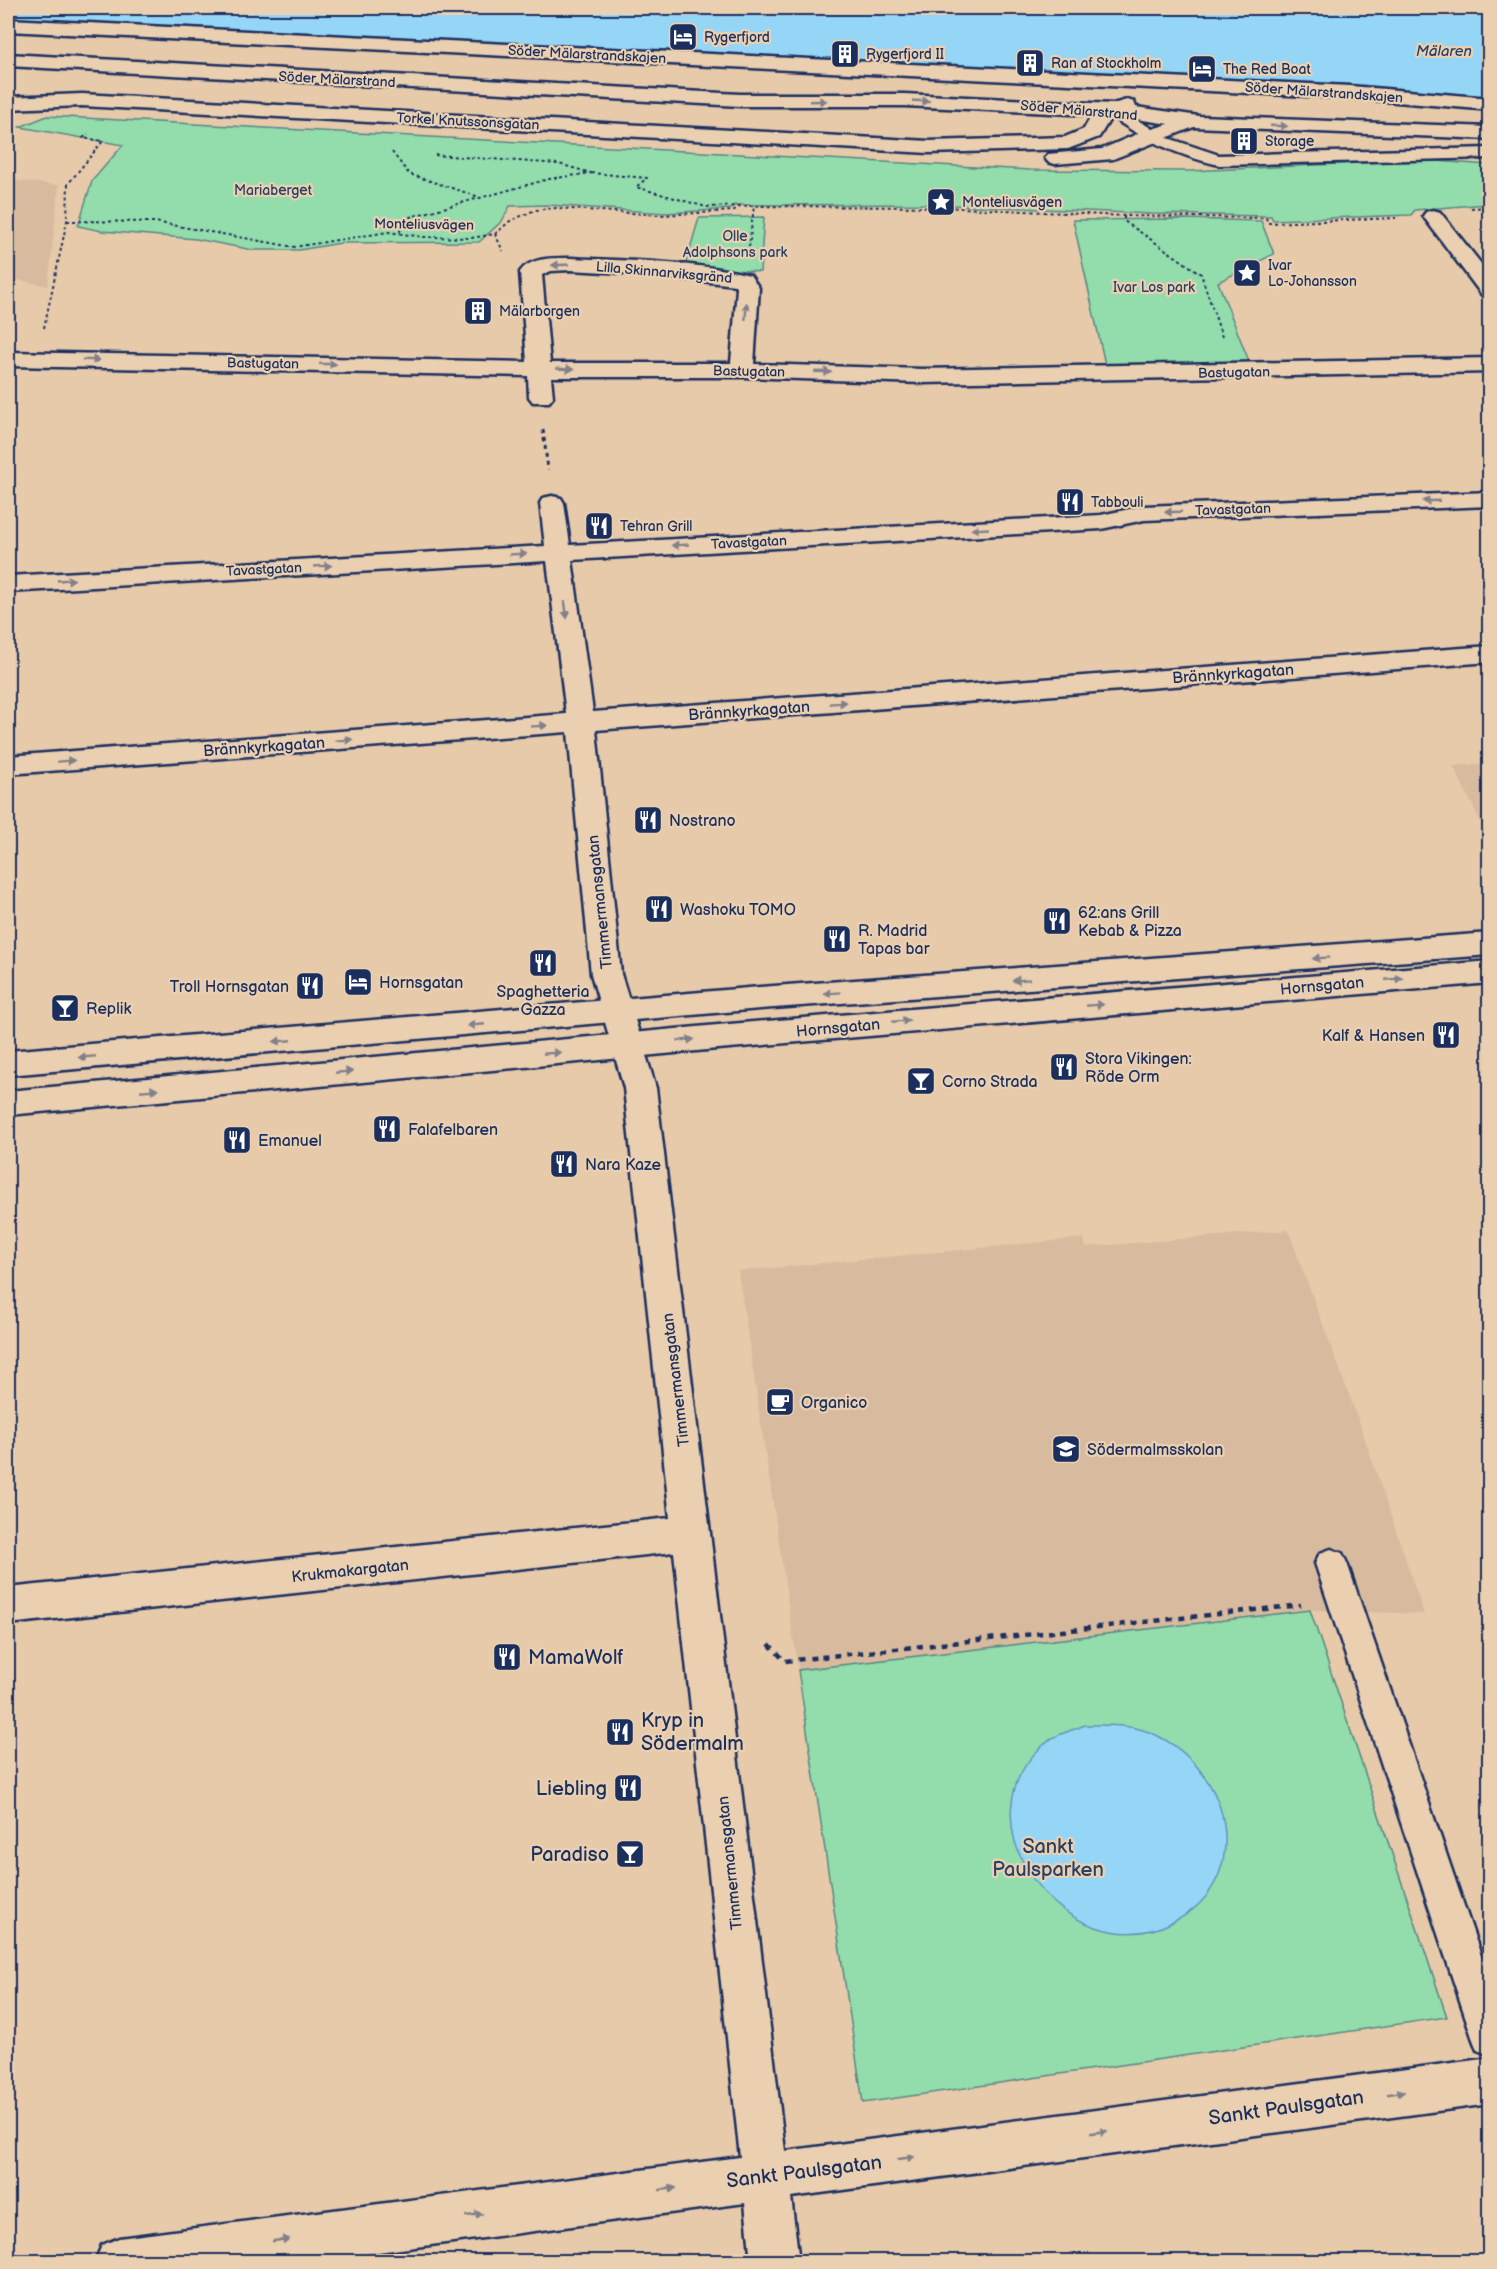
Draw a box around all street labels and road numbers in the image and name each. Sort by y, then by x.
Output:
street label: Söder Mälarstrandskajen [507,42,667,67]
street label: Söder Mälarstrand [278,68,396,91]
street label: Söder Mälarstrandskajen [1244,78,1404,107]
street label: Söder Mälarstrand [1020,97,1138,124]
street label: Torkel Knutssonsgatan [396,109,540,134]
street label: Monteliusvägen [374,215,474,234]
street label: Lilla Skinnarviksgränd [595,258,733,287]
street label: Bastugatan [227,354,299,373]
street label: Bastugatan [713,362,785,381]
street label: Bastugatan [1198,363,1270,382]
street label: Tavastgatan [1195,500,1271,519]
street label: Tavastgatan [711,532,787,553]
street label: Tavastgatan [226,559,302,580]
street label: Brännkyrkagatan [1172,661,1295,688]
street label: Brännkyrkagatan [688,698,811,725]
street label: Brännkyrkagatan [203,734,326,761]
street label: Timmermansgatan [584,834,617,970]
street label: Hornsgatan [1279,973,1365,1000]
street label: Hornsgatan [795,1015,881,1042]
street label: Timmermansgatan [659,1312,694,1448]
street label: Krukmakargatan [290,1556,410,1587]
street label: Timmermansgatan [714,1795,747,1931]
street label: Sankt Paulsgatan [1207,2085,1365,2131]
street label: Sankt Paulsgatan [725,2151,883,2193]

